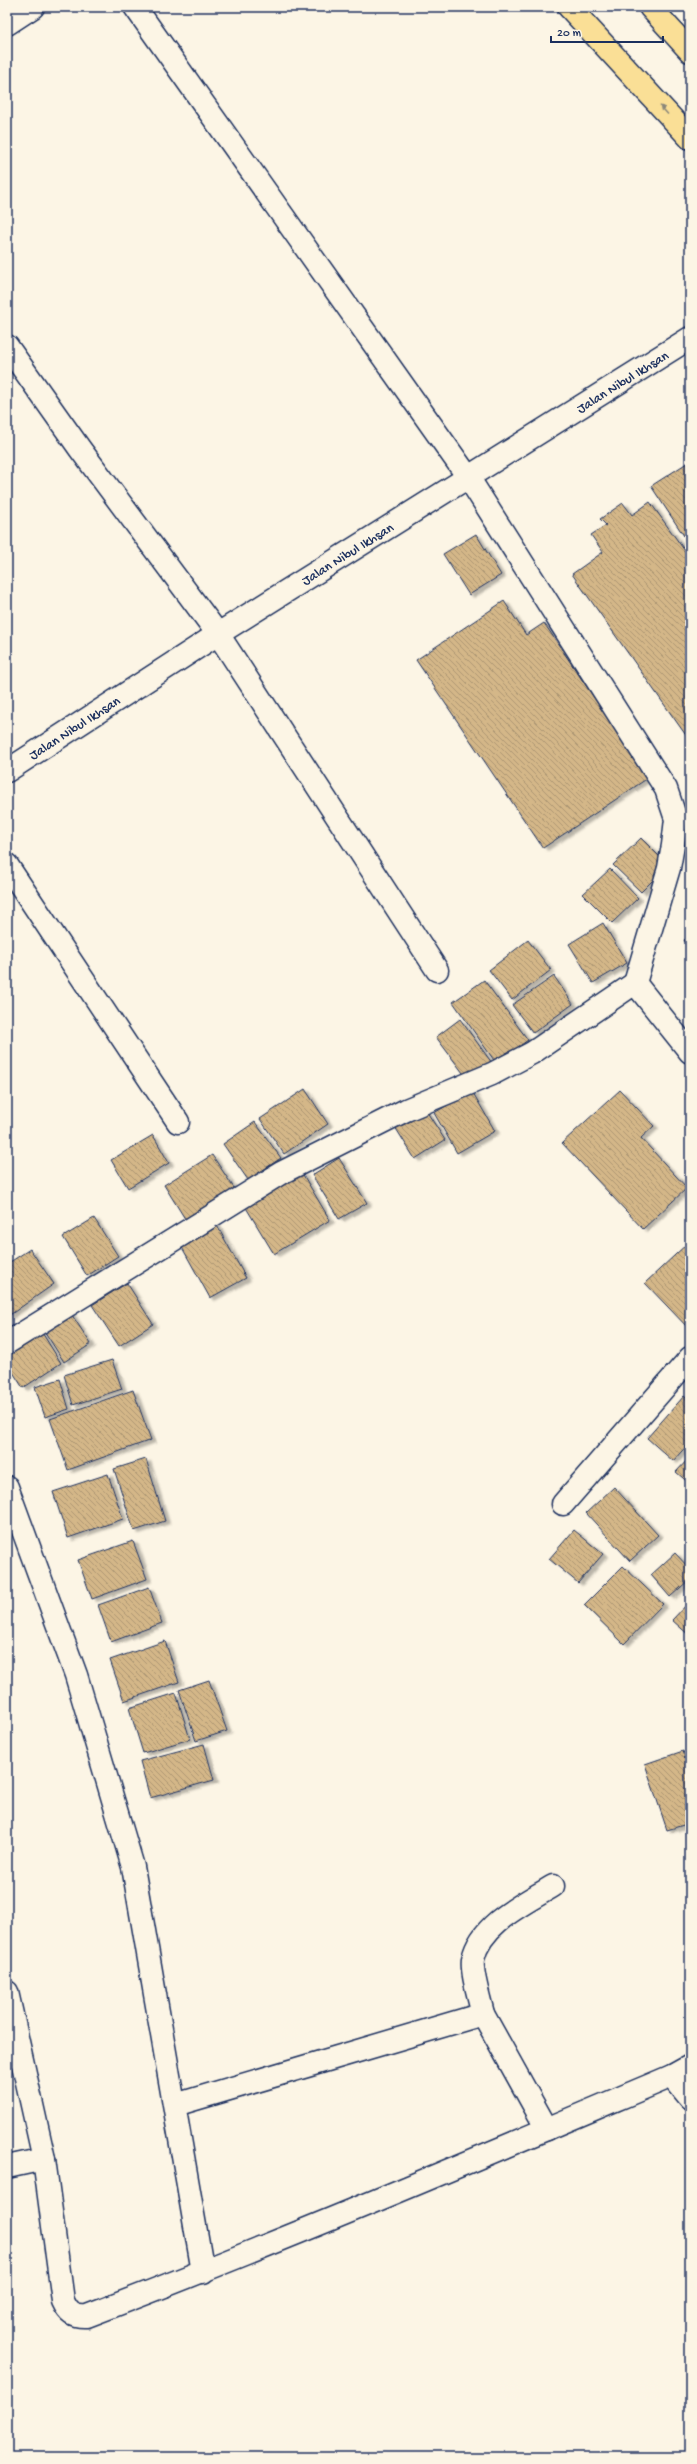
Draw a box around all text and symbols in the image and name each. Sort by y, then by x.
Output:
scale bar [551,18,663,44]
text: 20 m [557,27,582,41]
one-way arrow [659,104,668,115]
street label: Jalan Nibul Ikhsan [574,348,673,418]
street label: Jalan Nibul Ikhsan [299,520,398,590]
street label: Jalan Nibul Ikhsan [27,693,124,765]

